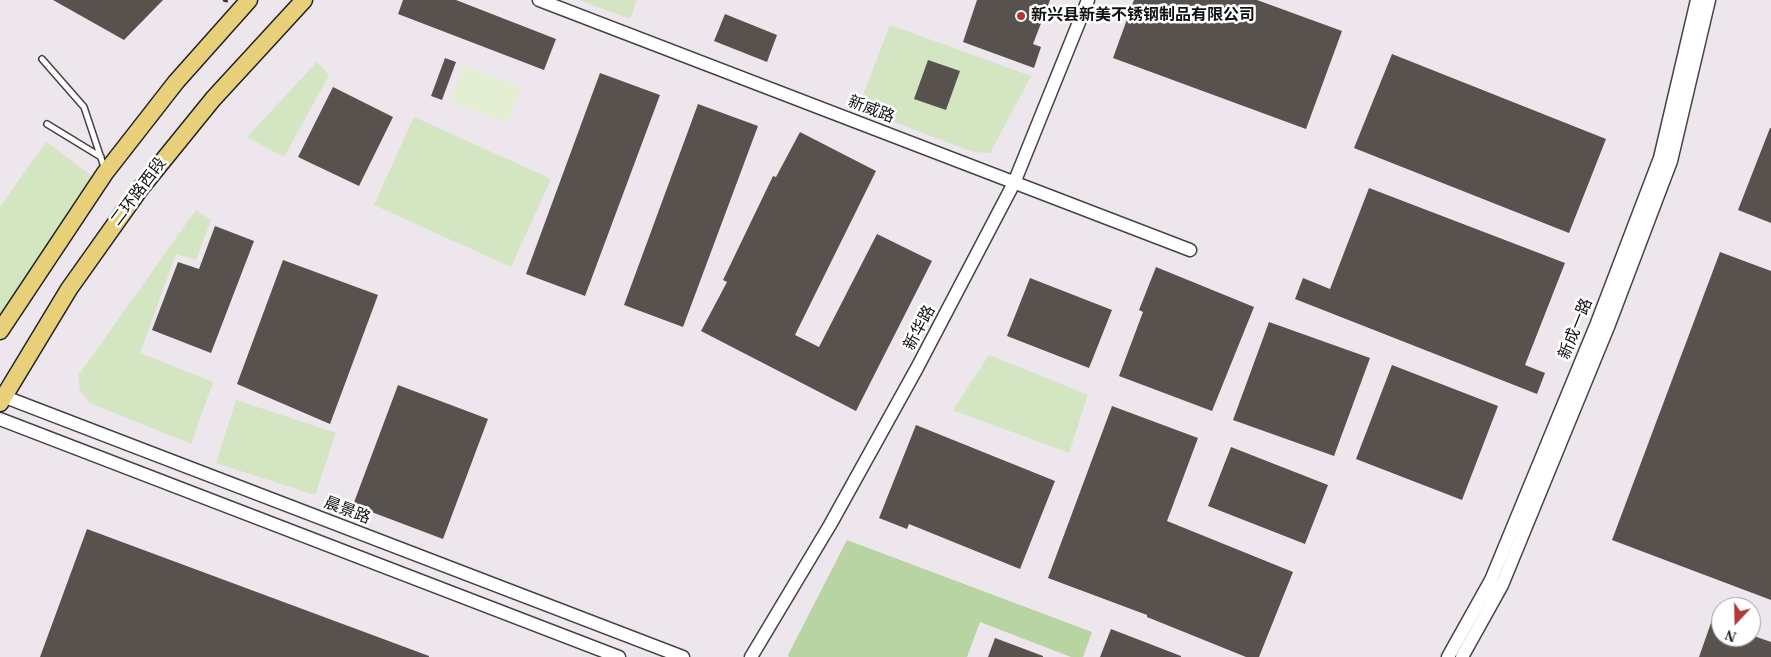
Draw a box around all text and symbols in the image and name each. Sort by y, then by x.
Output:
place label: 新兴县新美不锈钢制品有限公司 [1031,6,1255,26]
marker: 新兴县新美不锈钢制品有限公司 [1015,10,1027,22]
street label: 新威路 [845,92,897,128]
street label: 二环路西段 [107,154,171,230]
street label: 新成一路 [1555,296,1597,362]
street label: 新华路 [900,302,940,354]
street label: 晨景路 [321,493,373,529]
north arrow [1711,597,1761,647]
text: N [1723,627,1738,644]

